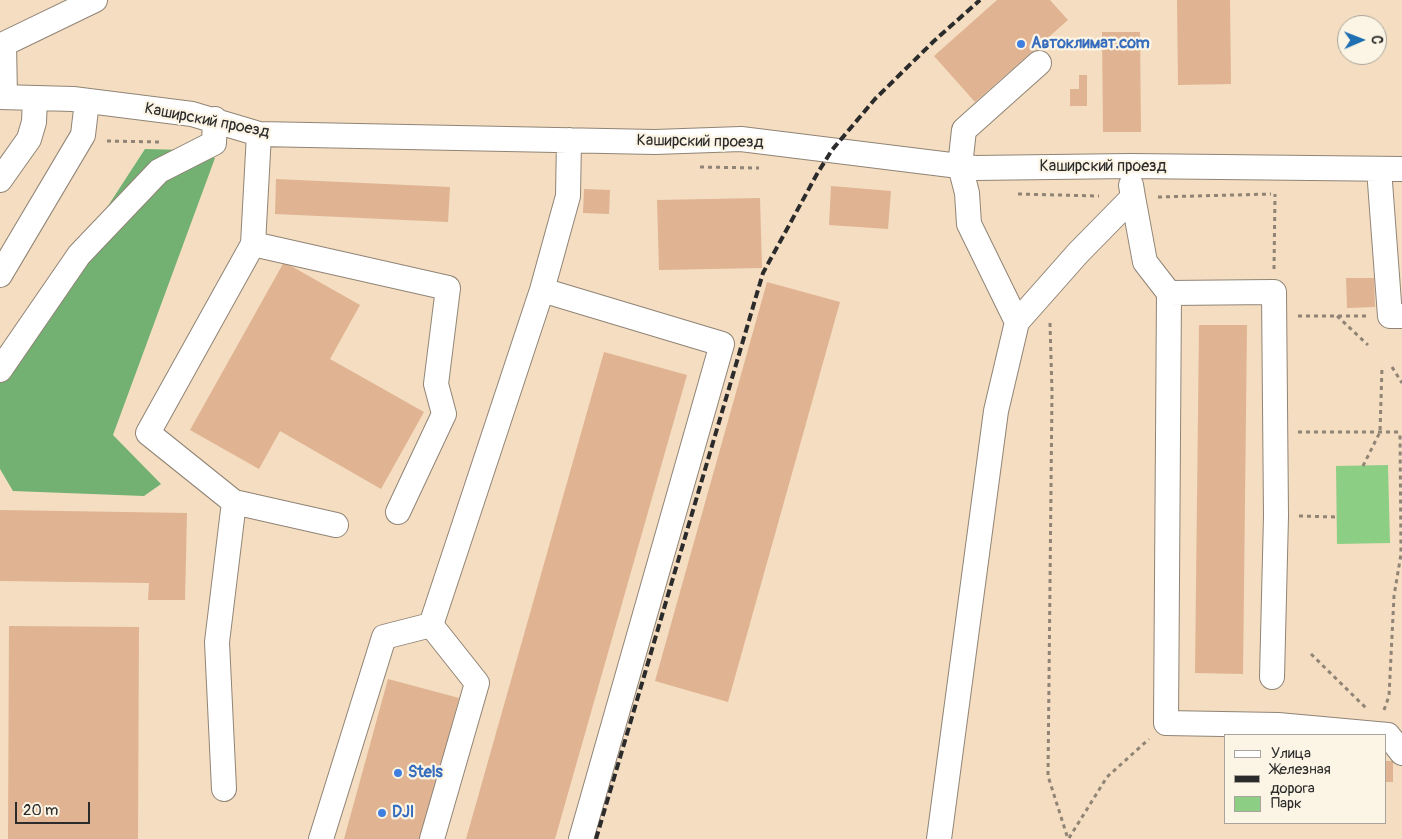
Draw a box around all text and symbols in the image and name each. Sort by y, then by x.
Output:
north arrow [1337,15,1387,65]
place label: Автоклимат.com [1031,34,1150,54]
text: С [1368,35,1385,44]
marker: Автоклимат.com [1015,38,1027,50]
street label: Каширский проезд [143,99,271,143]
street label: Каширский проезд [636,131,764,153]
street label: Каширский проезд [1040,157,1166,177]
legend [1224,734,1387,824]
text: Улица [1271,744,1311,763]
text: Железная дорога [1270,760,1331,798]
place label: Stels [408,763,443,783]
marker: Stels [392,767,404,779]
scale bar [18,792,92,824]
text: Парк [1271,794,1302,813]
text: 20 m [23,801,58,820]
place label: DJI [392,803,414,823]
marker: DJI [376,807,388,819]

